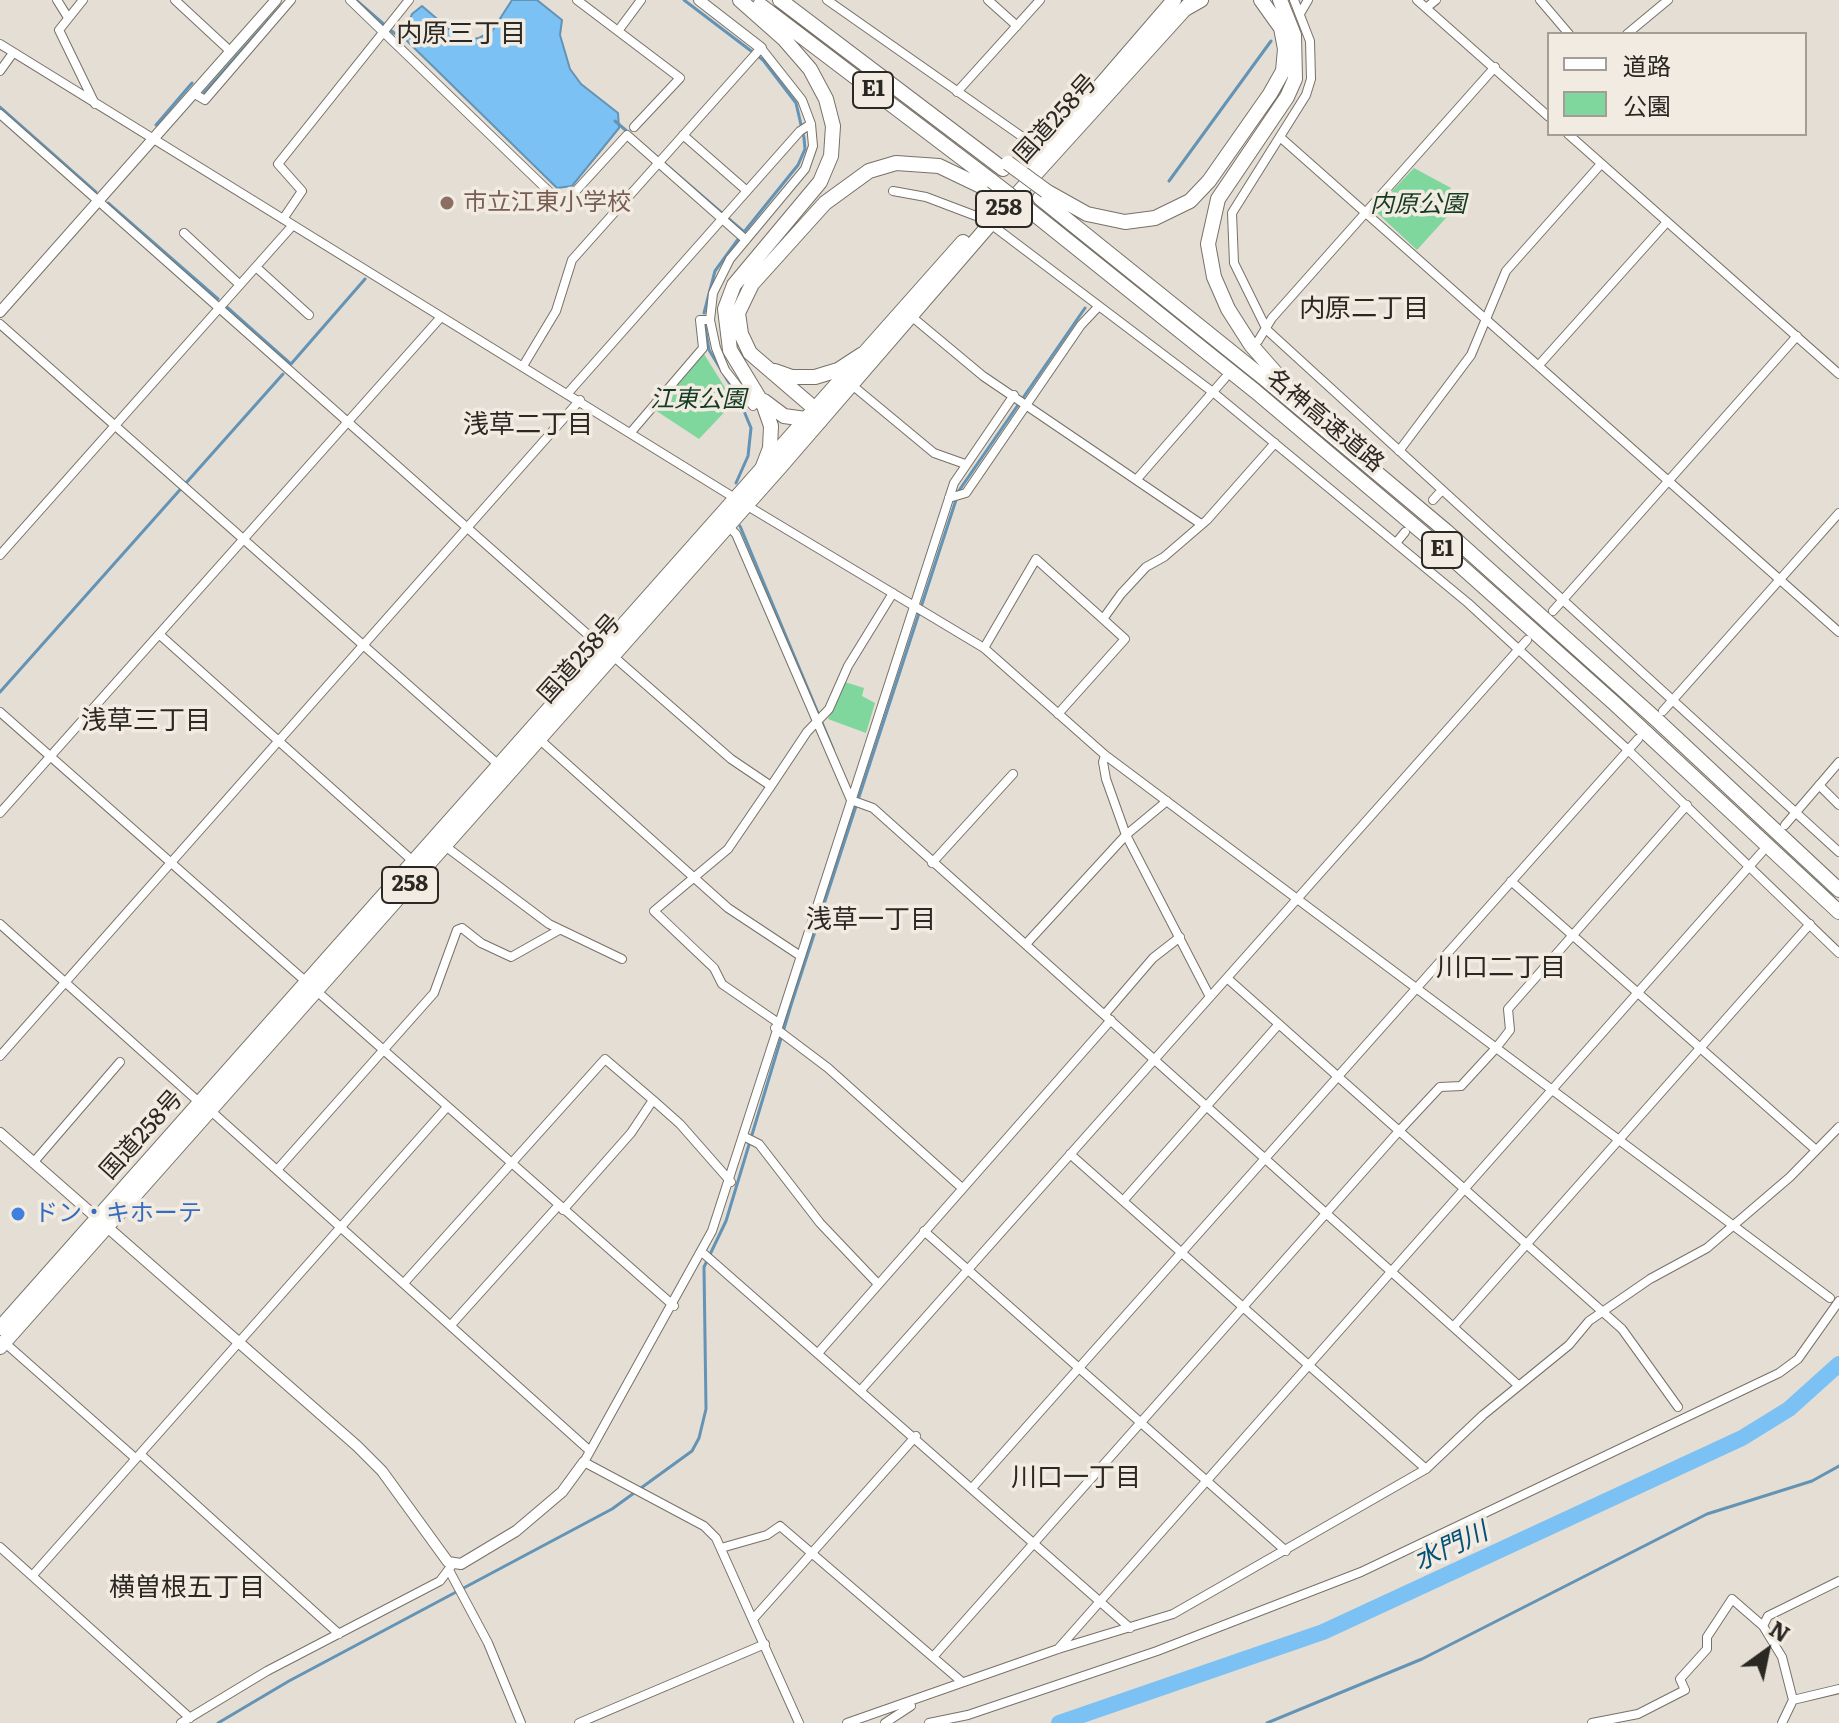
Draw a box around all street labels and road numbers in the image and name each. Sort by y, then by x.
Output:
street label: 国道258号 [1009,69,1103,169]
road number: E1 [853,72,893,108]
road number: 258 [976,191,1032,227]
street label: 名神高速道路 [1261,364,1389,478]
road number: E1 [1422,532,1462,568]
street label: 国道258号 [533,609,627,709]
road number: 258 [382,867,438,903]
street label: 国道258号 [95,1085,189,1185]

